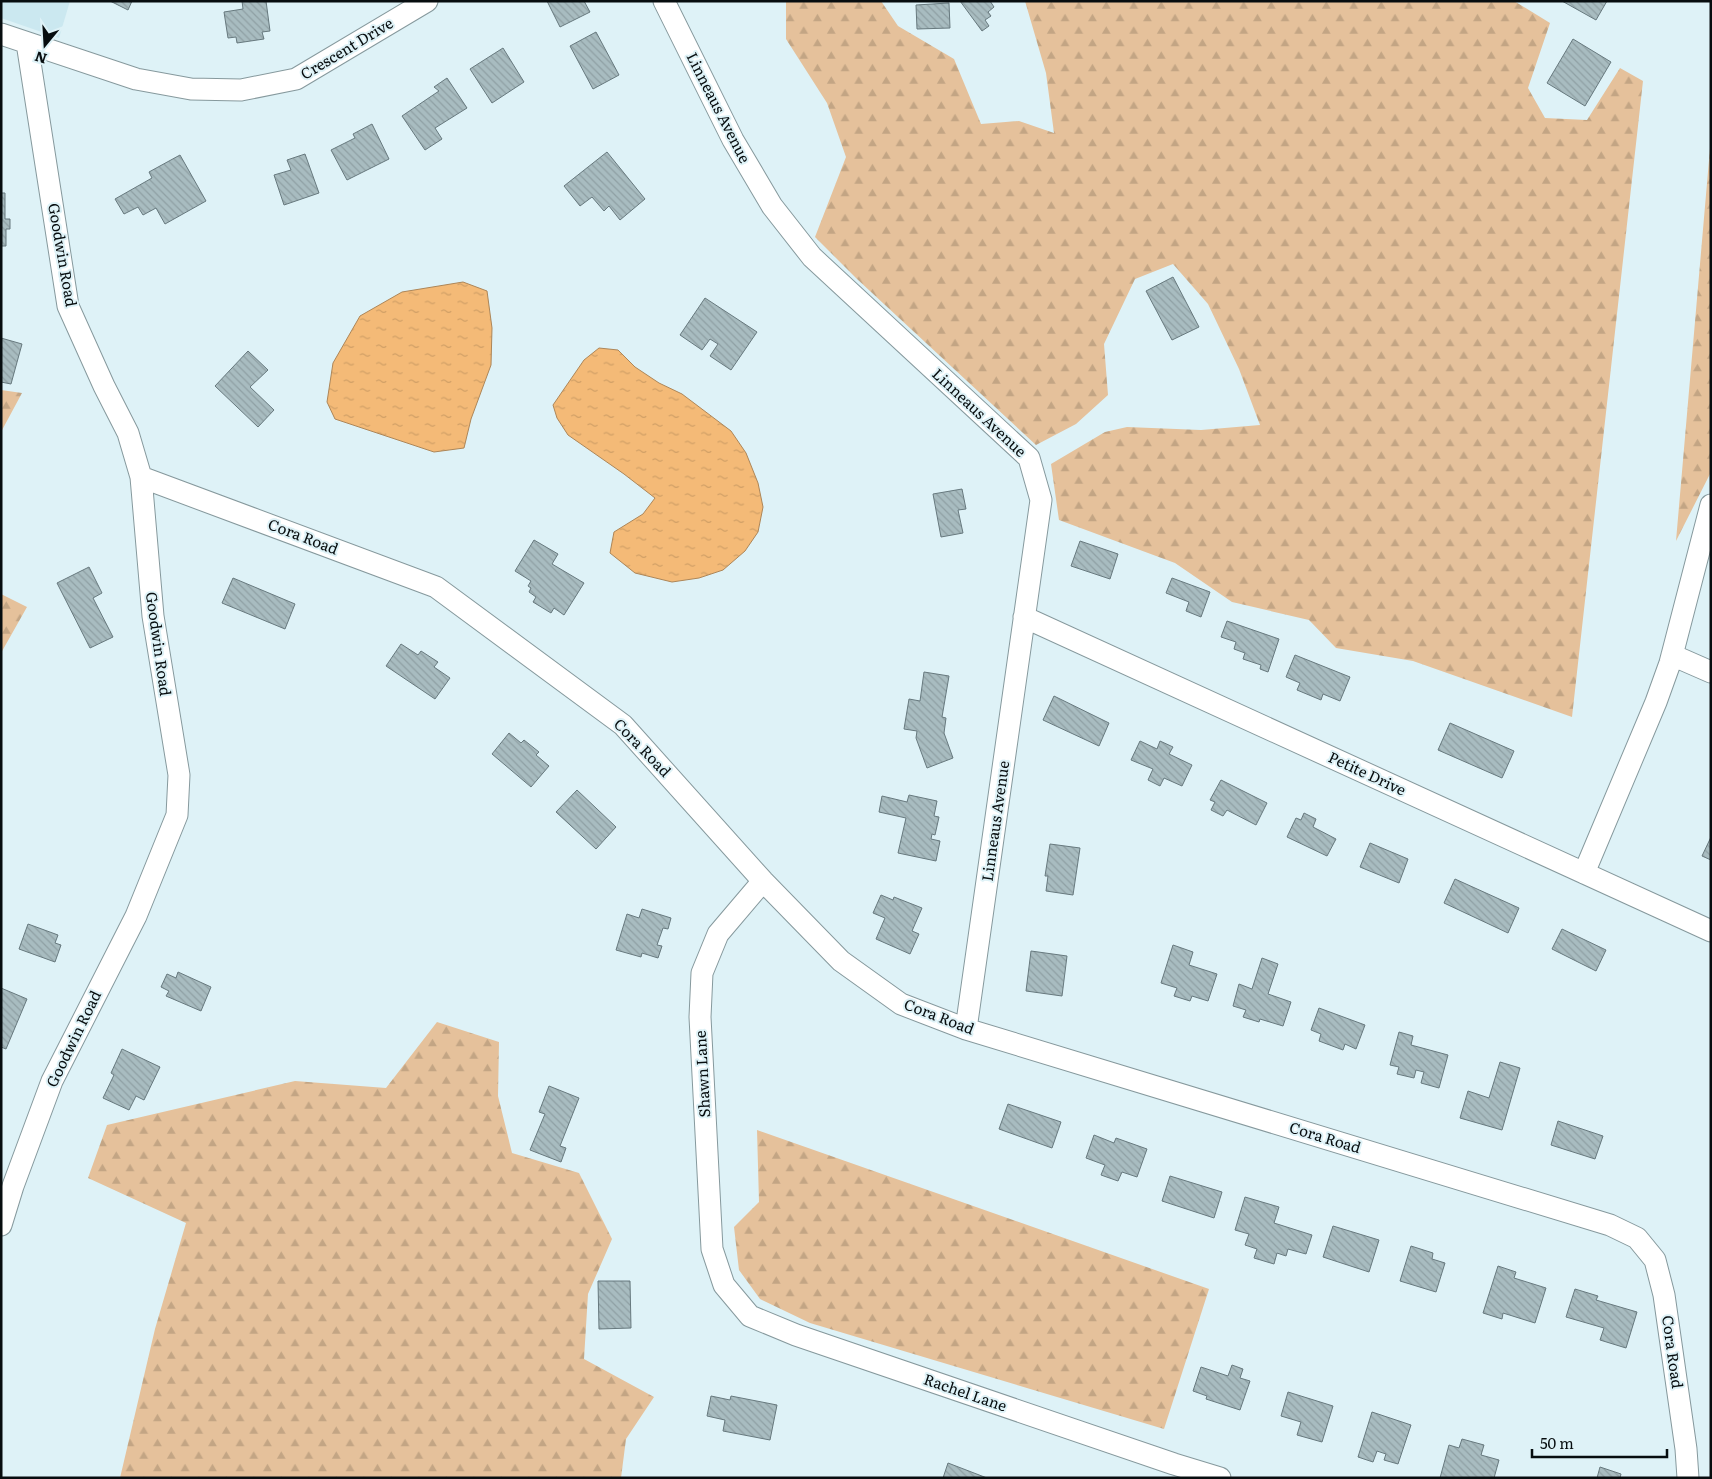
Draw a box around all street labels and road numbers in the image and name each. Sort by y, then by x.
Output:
street label: Crescent Drive [295,11,397,85]
street label: Linneaus Avenue [681,48,757,167]
street label: Goodwin Road [43,201,84,308]
street label: Linneaus Avenue [928,362,1032,462]
street label: Cora Road [265,512,342,560]
street label: Goodwin Road [141,590,178,697]
street label: Cora Road [609,712,677,781]
street label: Petite Drive [1325,745,1410,801]
street label: Linneaus Avenue [975,759,1014,883]
street label: Goodwin Road [39,986,106,1091]
street label: Cora Road [901,992,978,1040]
street label: Shawn Lane [688,1030,715,1118]
street label: Cora Road [1287,1115,1364,1158]
street label: Cora Road [1657,1314,1690,1390]
street label: Rachel Lane [921,1367,1010,1417]

